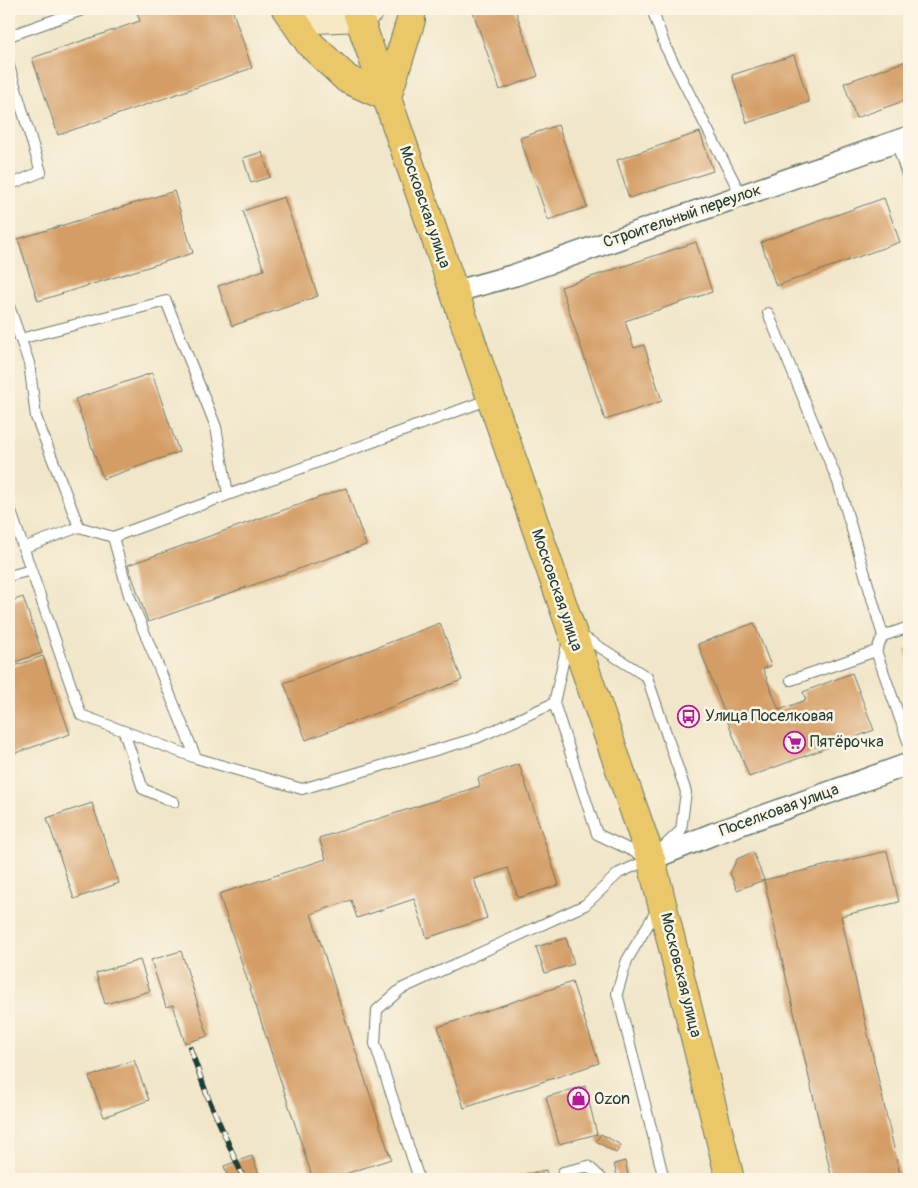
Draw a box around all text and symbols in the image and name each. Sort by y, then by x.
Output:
street label: Московская улица [395,143,455,271]
street label: Строительный переулок [600,180,764,252]
street label: Московская улица [527,526,587,654]
bus stop icon: Улица Поселковая [677,704,701,728]
place label: Улица Поселковая [705,706,833,726]
supermarket icon: Пятёрочка [782,730,806,754]
place label: Пятёрочка [810,732,884,752]
street label: Поселковая улица [717,779,841,841]
street label: Московская улица [656,911,706,1039]
shop icon: Ozon [566,1087,590,1111]
place label: Ozon [594,1089,630,1109]

